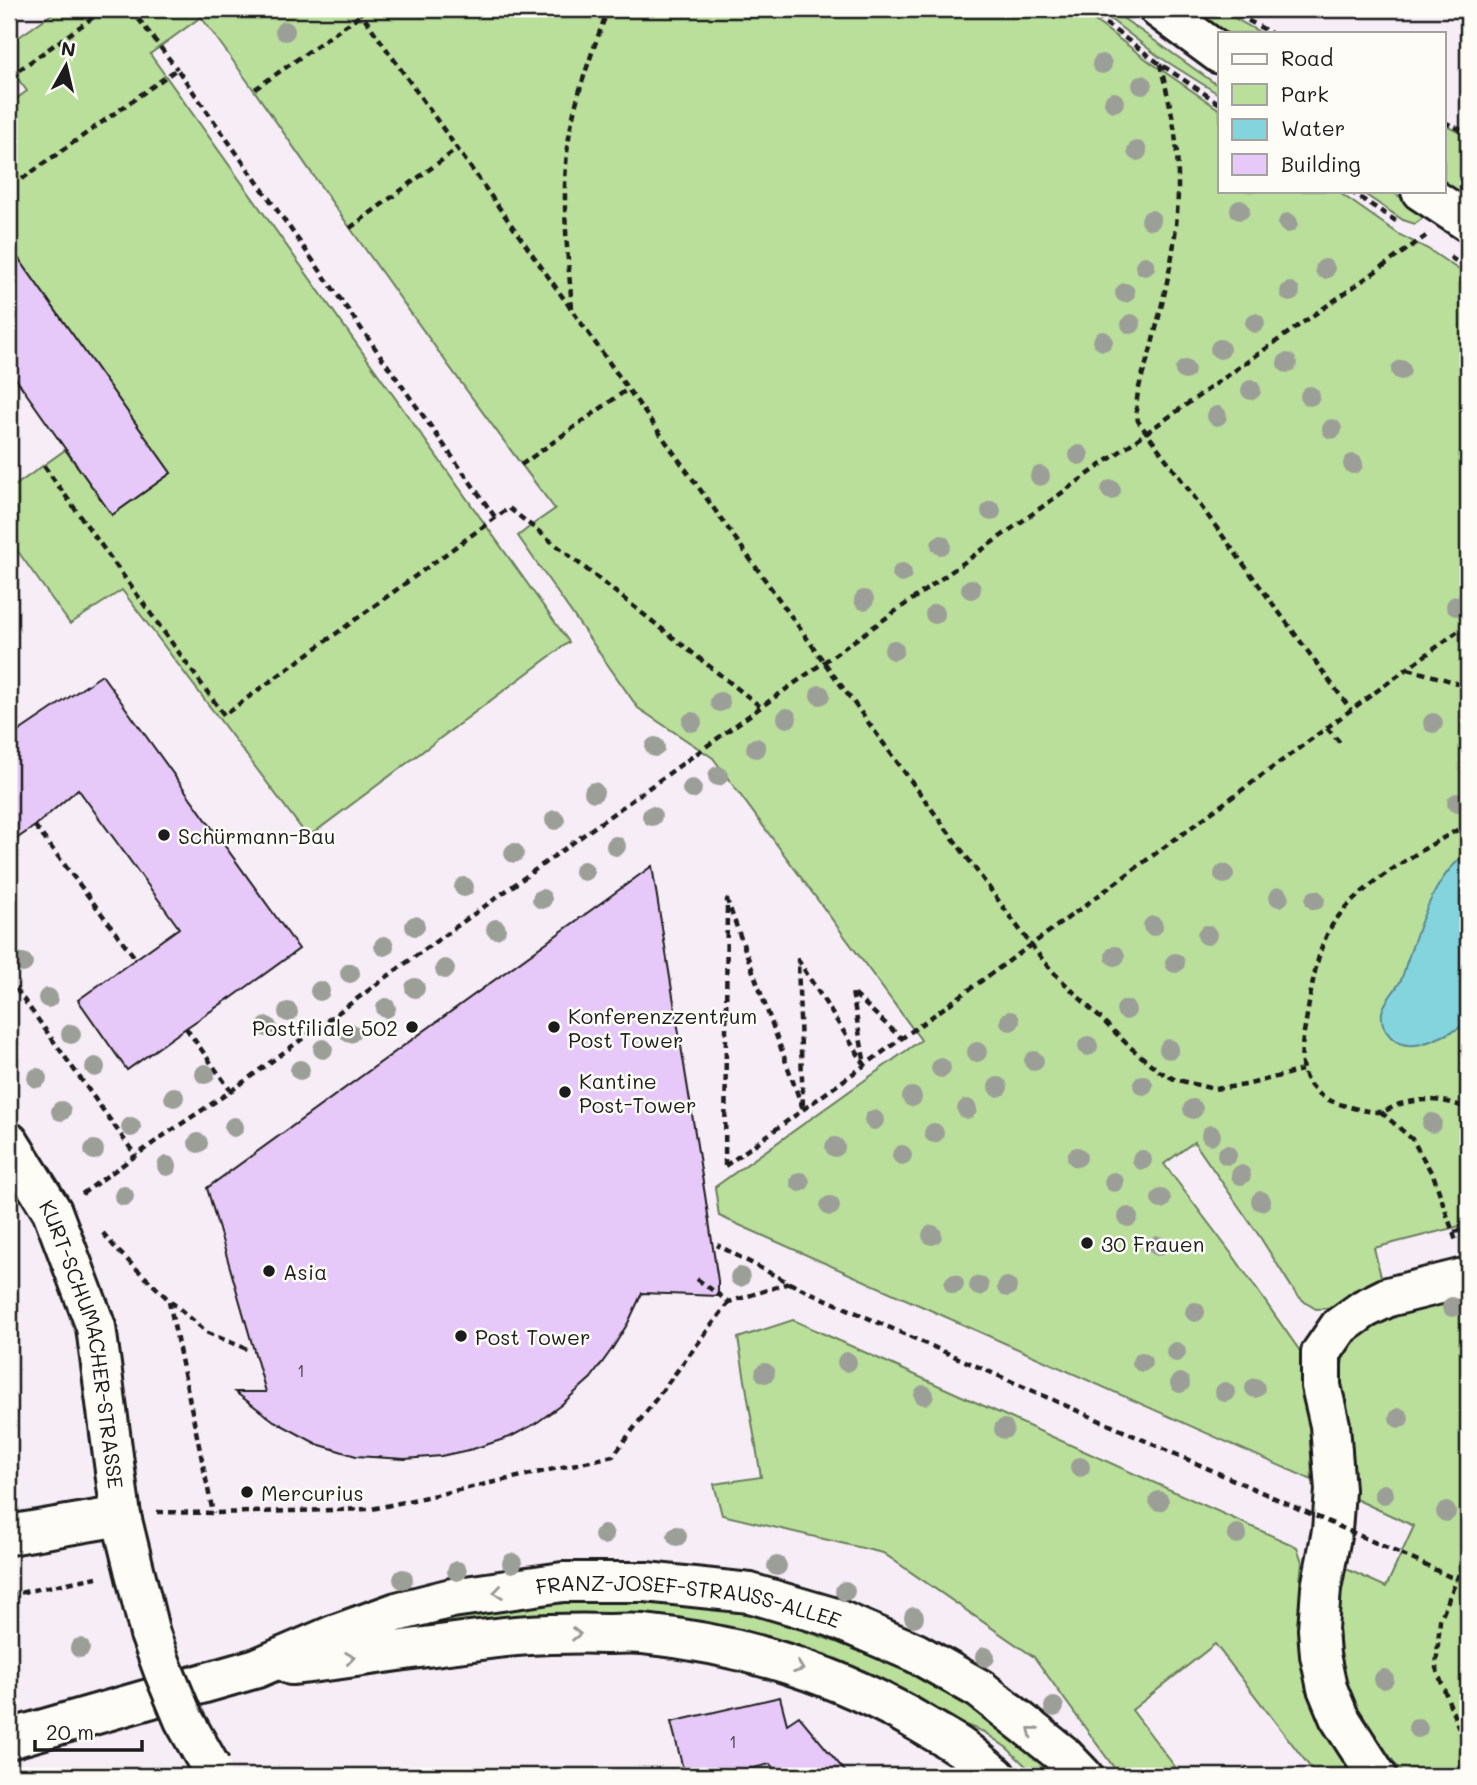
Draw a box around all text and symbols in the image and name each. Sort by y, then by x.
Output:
north arrow [32,32,102,102]
legend [1218,32,1446,192]
text: N [60,35,77,62]
text: Road [1281,44,1333,71]
text: Park [1281,80,1329,107]
text: Water [1281,114,1345,141]
text: Building [1281,150,1361,177]
place label: Schürmann-Bau [178,822,336,849]
marker: Schürmann-Bau [156,827,172,843]
place label: Konferenzzentrum Post Tower [568,1002,757,1053]
place label: Postfiliale 502 [252,1014,398,1041]
marker: Postfiliale 502 [404,1019,420,1035]
marker: Konferenzzentrum Post Tower [546,1019,562,1035]
place label: Kantine Post-Tower [579,1067,697,1118]
marker: Kantine Post-Tower [557,1084,573,1100]
street label: KURT-SCHUMACHER-STRASSE [34,1194,131,1490]
place label: 30 Frauen [1101,1230,1204,1257]
marker: 30 Frauen [1079,1235,1095,1251]
place label: Asia [283,1258,327,1285]
marker: Asia [261,1263,277,1279]
place label: Post Tower [475,1323,590,1350]
marker: Post Tower [453,1328,469,1344]
house number: 1 [297,1358,305,1382]
place label: Mercurius [261,1479,364,1506]
marker: Mercurius [239,1484,255,1500]
street label: FRANZ-JOSEF-STRAUSS-ALLEE [534,1568,846,1633]
one-way arrow [492,1584,504,1599]
one-way arrow [570,1626,581,1641]
one-way arrow [344,1651,355,1666]
one-way arrow [792,1660,805,1674]
scale bar [35,1708,142,1752]
text: 20 m [46,1718,94,1745]
one-way arrow [1028,1726,1040,1739]
house number: 1 [729,1729,737,1753]

